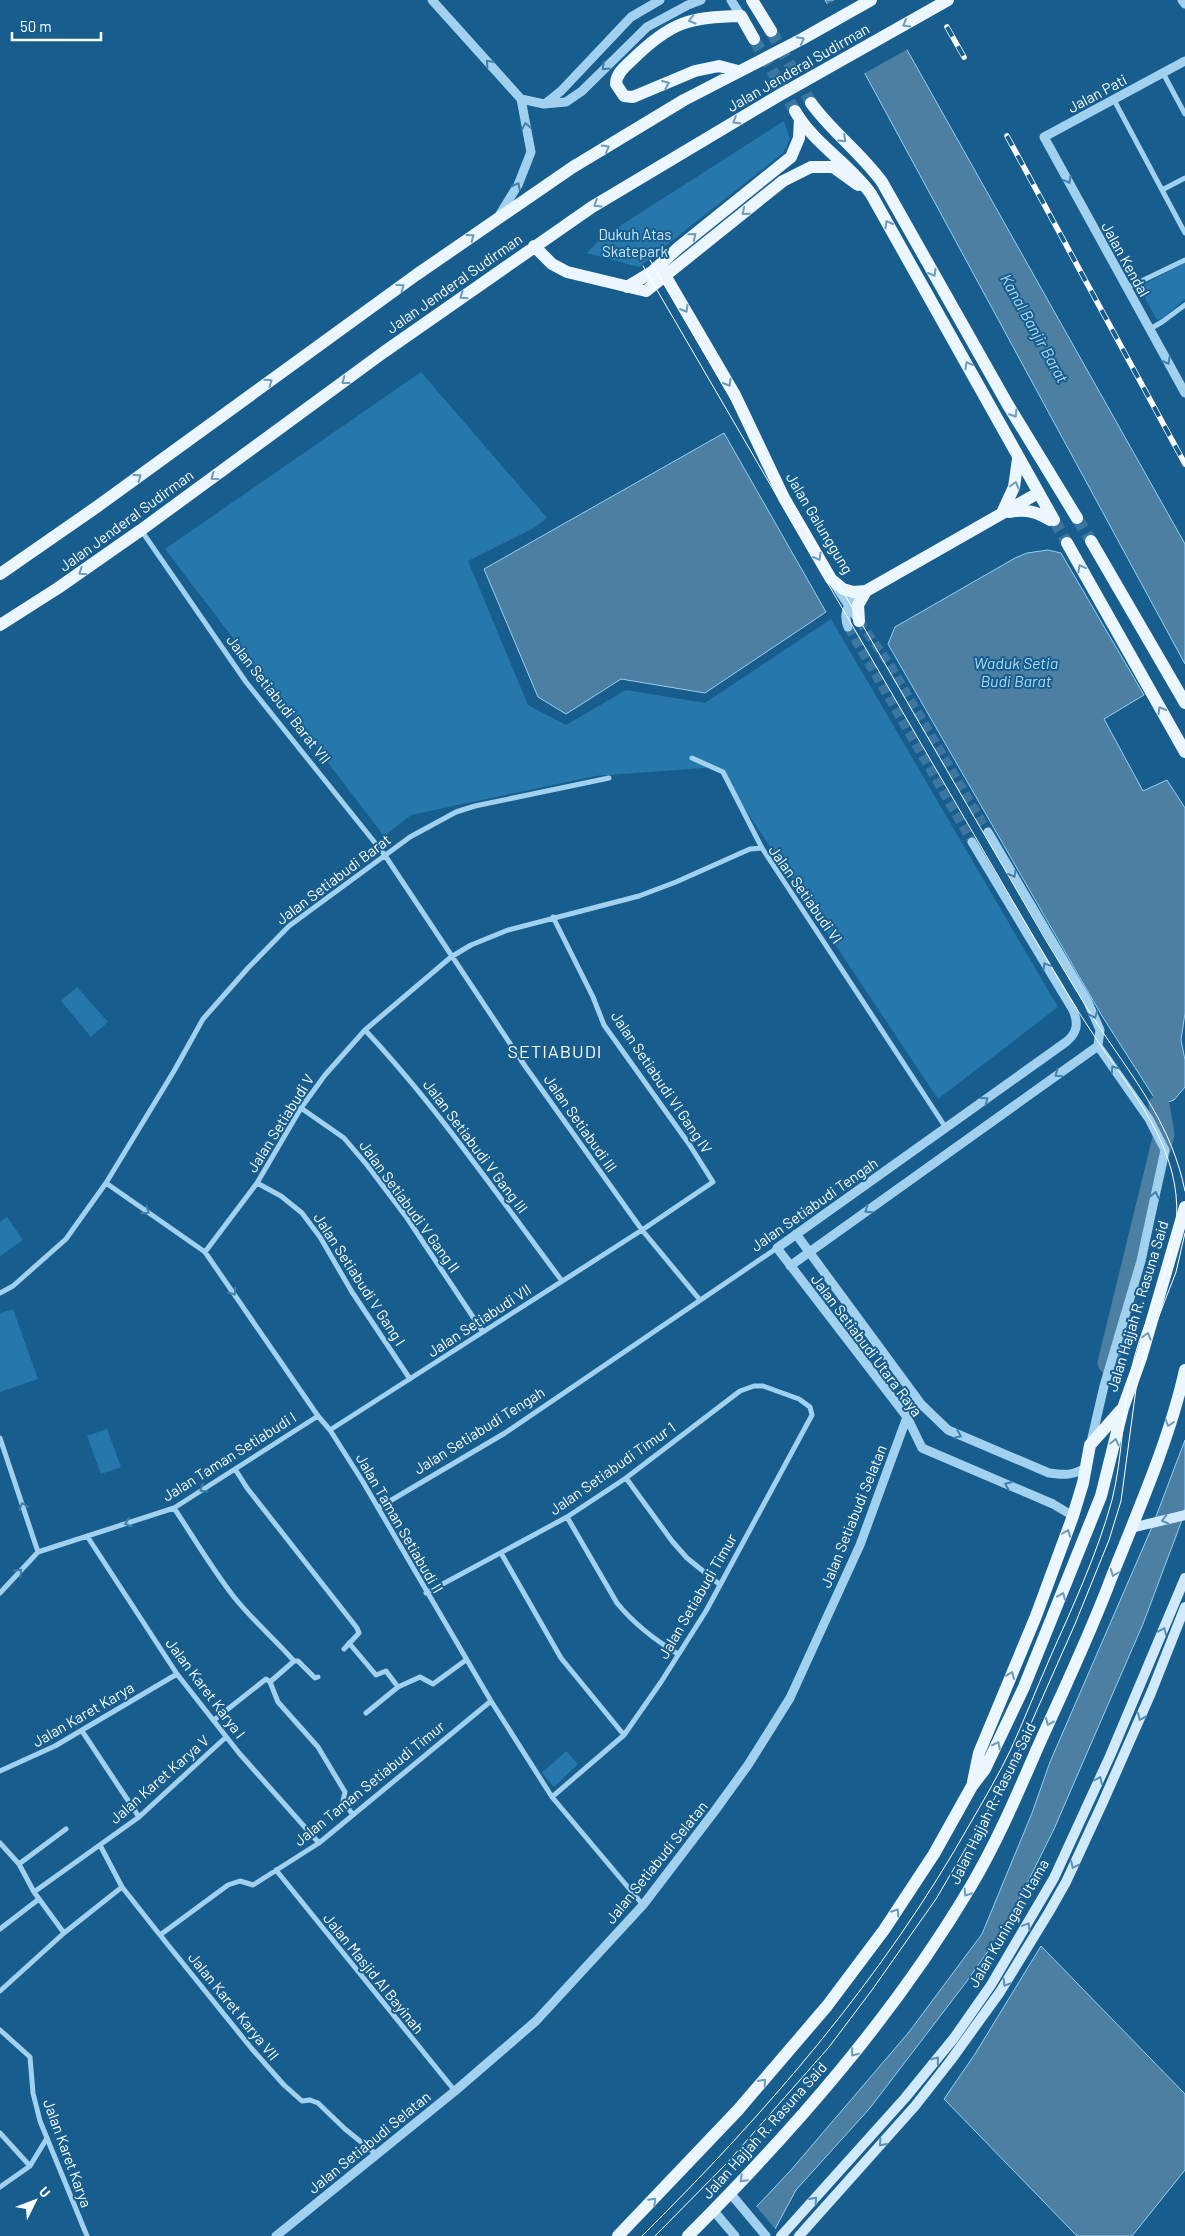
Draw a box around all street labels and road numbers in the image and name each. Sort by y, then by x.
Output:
street label: Jalan Jenderal Sudirman [724,19,872,115]
street label: Jalan Pati [1064,70,1130,116]
street label: Jalan Kendal [1098,218,1154,300]
street label: Jalan Jenderal Sudirman [383,229,525,337]
street label: Jalan Jenderal Sudirman [55,465,197,575]
street label: Jalan Galunggung [783,469,857,577]
street label: Jalan Setiabudi Barat VII [223,631,335,767]
street label: Jalan Setiabudi Barat [272,830,394,928]
street label: Jalan Setiabudi VI [765,841,847,947]
street label: Jalan Setiabudi VI Gang IV [608,1007,716,1157]
street label: Jalan Setiabudi V [243,1071,317,1175]
street label: Jalan Setiabudi III [541,1071,621,1175]
street label: Jalan Setiabudi V Gang III [420,1076,532,1216]
street label: Jalan Setiabudi V Gang II [356,1136,464,1276]
street label: Jalan Setiabudi Tengah [747,1153,881,1255]
street label: Jalan Setiabudi V Gang I [310,1209,410,1349]
street label: Jalan Hajjah R. Rasuna Said [1102,1218,1172,1394]
street label: Jalan Setiabudi Utara Raya [808,1270,926,1420]
street label: Jalan Setiabudi VII [424,1280,534,1360]
street label: Jalan Setiabudi Tengah [410,1382,548,1478]
street label: Jalan Taman Setiabudi I [159,1407,299,1505]
street label: Jalan Setiabudi Timur 1 [546,1418,678,1518]
street label: Jalan Setiabudi Selatan [816,1442,890,1590]
street label: Jalan Taman Setiabudi II [353,1450,447,1596]
street label: Jalan Setiabudi Timur [654,1530,740,1662]
street label: Jalan Karet Karya I [162,1634,250,1742]
street label: Jalan Karet Karya [29,1678,137,1750]
street label: Jalan Taman Setiabudi Timur [290,1716,448,1849]
street label: Jalan Hajjah R. Rasuna Said [945,1719,1039,1887]
street label: Jalan Karet Karya V [106,1731,213,1827]
street label: Jalan Setiabudi Selatan [601,1797,711,1927]
street label: Jalan Kuningan Utama [964,1856,1052,1990]
street label: Jalan Masjid Al Bayinah [320,1909,428,2037]
street label: Jalan Karet Karya VII [185,1948,283,2064]
street label: Jalan Hajjah R. Rasuna Said [698,2058,830,2202]
street label: Jalan Setiabudi Selatan [304,2087,434,2197]
street label: Jalan Karet Karya [40,2096,96,2210]

